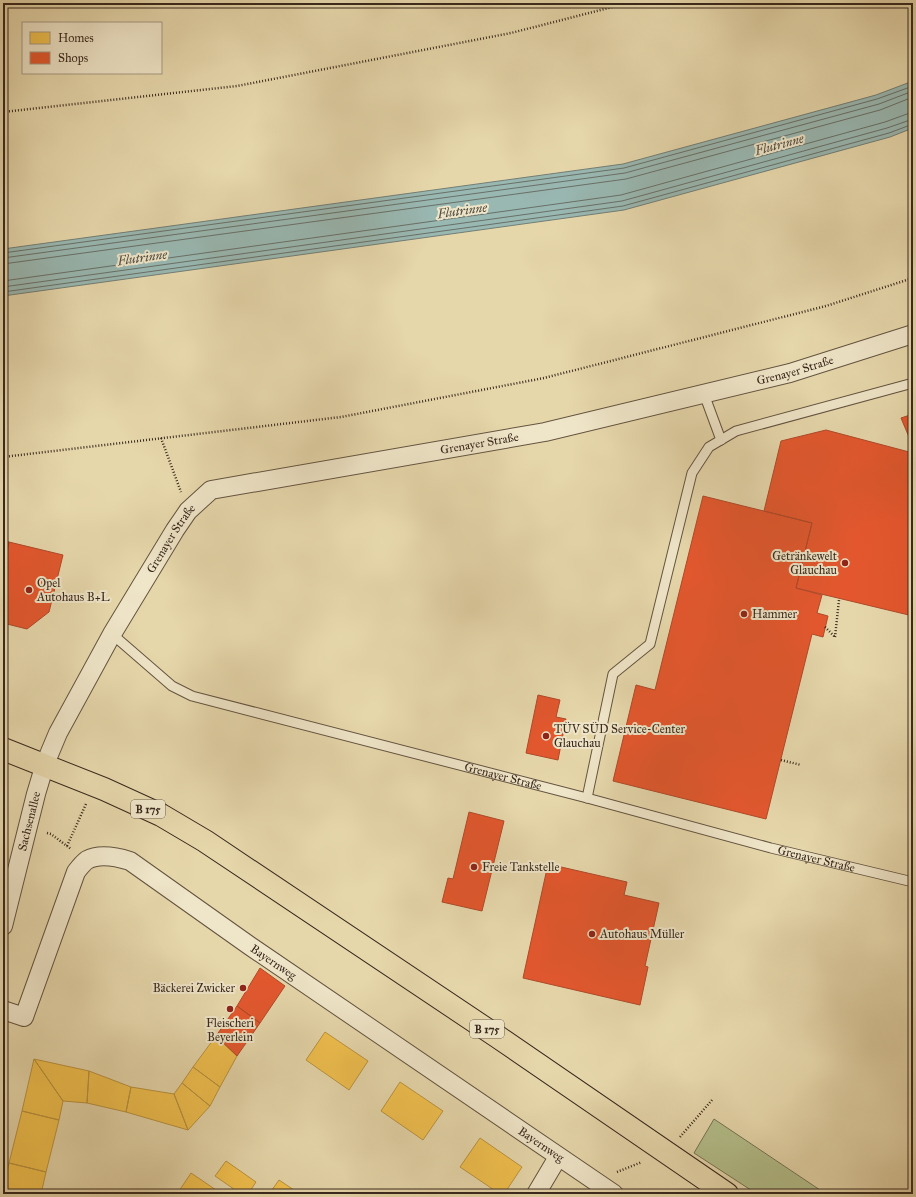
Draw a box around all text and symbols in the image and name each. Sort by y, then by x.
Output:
legend [22,22,162,74]
text: Homes [58,31,94,45]
text: Shops [58,51,88,65]
water label: Flutrinne [752,130,807,159]
water label: Flutrinne [435,199,489,223]
water label: Flutrinne [115,246,169,270]
street label: Grenayer Straße [755,353,835,388]
street label: Grenayer Straße [439,430,520,457]
street label: Grenayer Straße [144,501,198,575]
place label: Getränkewelt Glauchau [772,549,838,577]
marker: Getränkewelt Glauchau [840,558,850,568]
place label: Opel Autohaus B+L [36,576,110,604]
marker: Opel Autohaus B+L [24,585,34,595]
place label: Hammer [752,607,798,621]
marker: Hammer [739,609,749,619]
place label: TÜV SÜD Service-Center Glauchau [554,721,686,750]
marker: TÜV SÜD Service-Center Glauchau [541,731,551,741]
street label: Grenayer Straße [463,760,543,793]
street label: Sachsenallee [15,790,43,853]
road number: B 175 [131,800,165,818]
street label: Grenayer Straße [776,843,856,875]
place label: Freie Tankstelle [482,860,560,874]
marker: Freie Tankstelle [469,862,479,872]
place label: Autohaus Müller [599,927,685,941]
marker: Autohaus Müller [587,929,597,939]
street label: Bayernweg [248,941,299,984]
place label: Bäckerei Zwicker [153,981,235,995]
marker: Bäckerei Zwicker [238,983,248,993]
marker: Fleischeri Beyerlein [225,1004,235,1014]
place label: Fleischeri Beyerlein [206,1016,255,1044]
road number: B 175 [470,1020,504,1038]
street label: Bayernweg [516,1124,567,1166]

